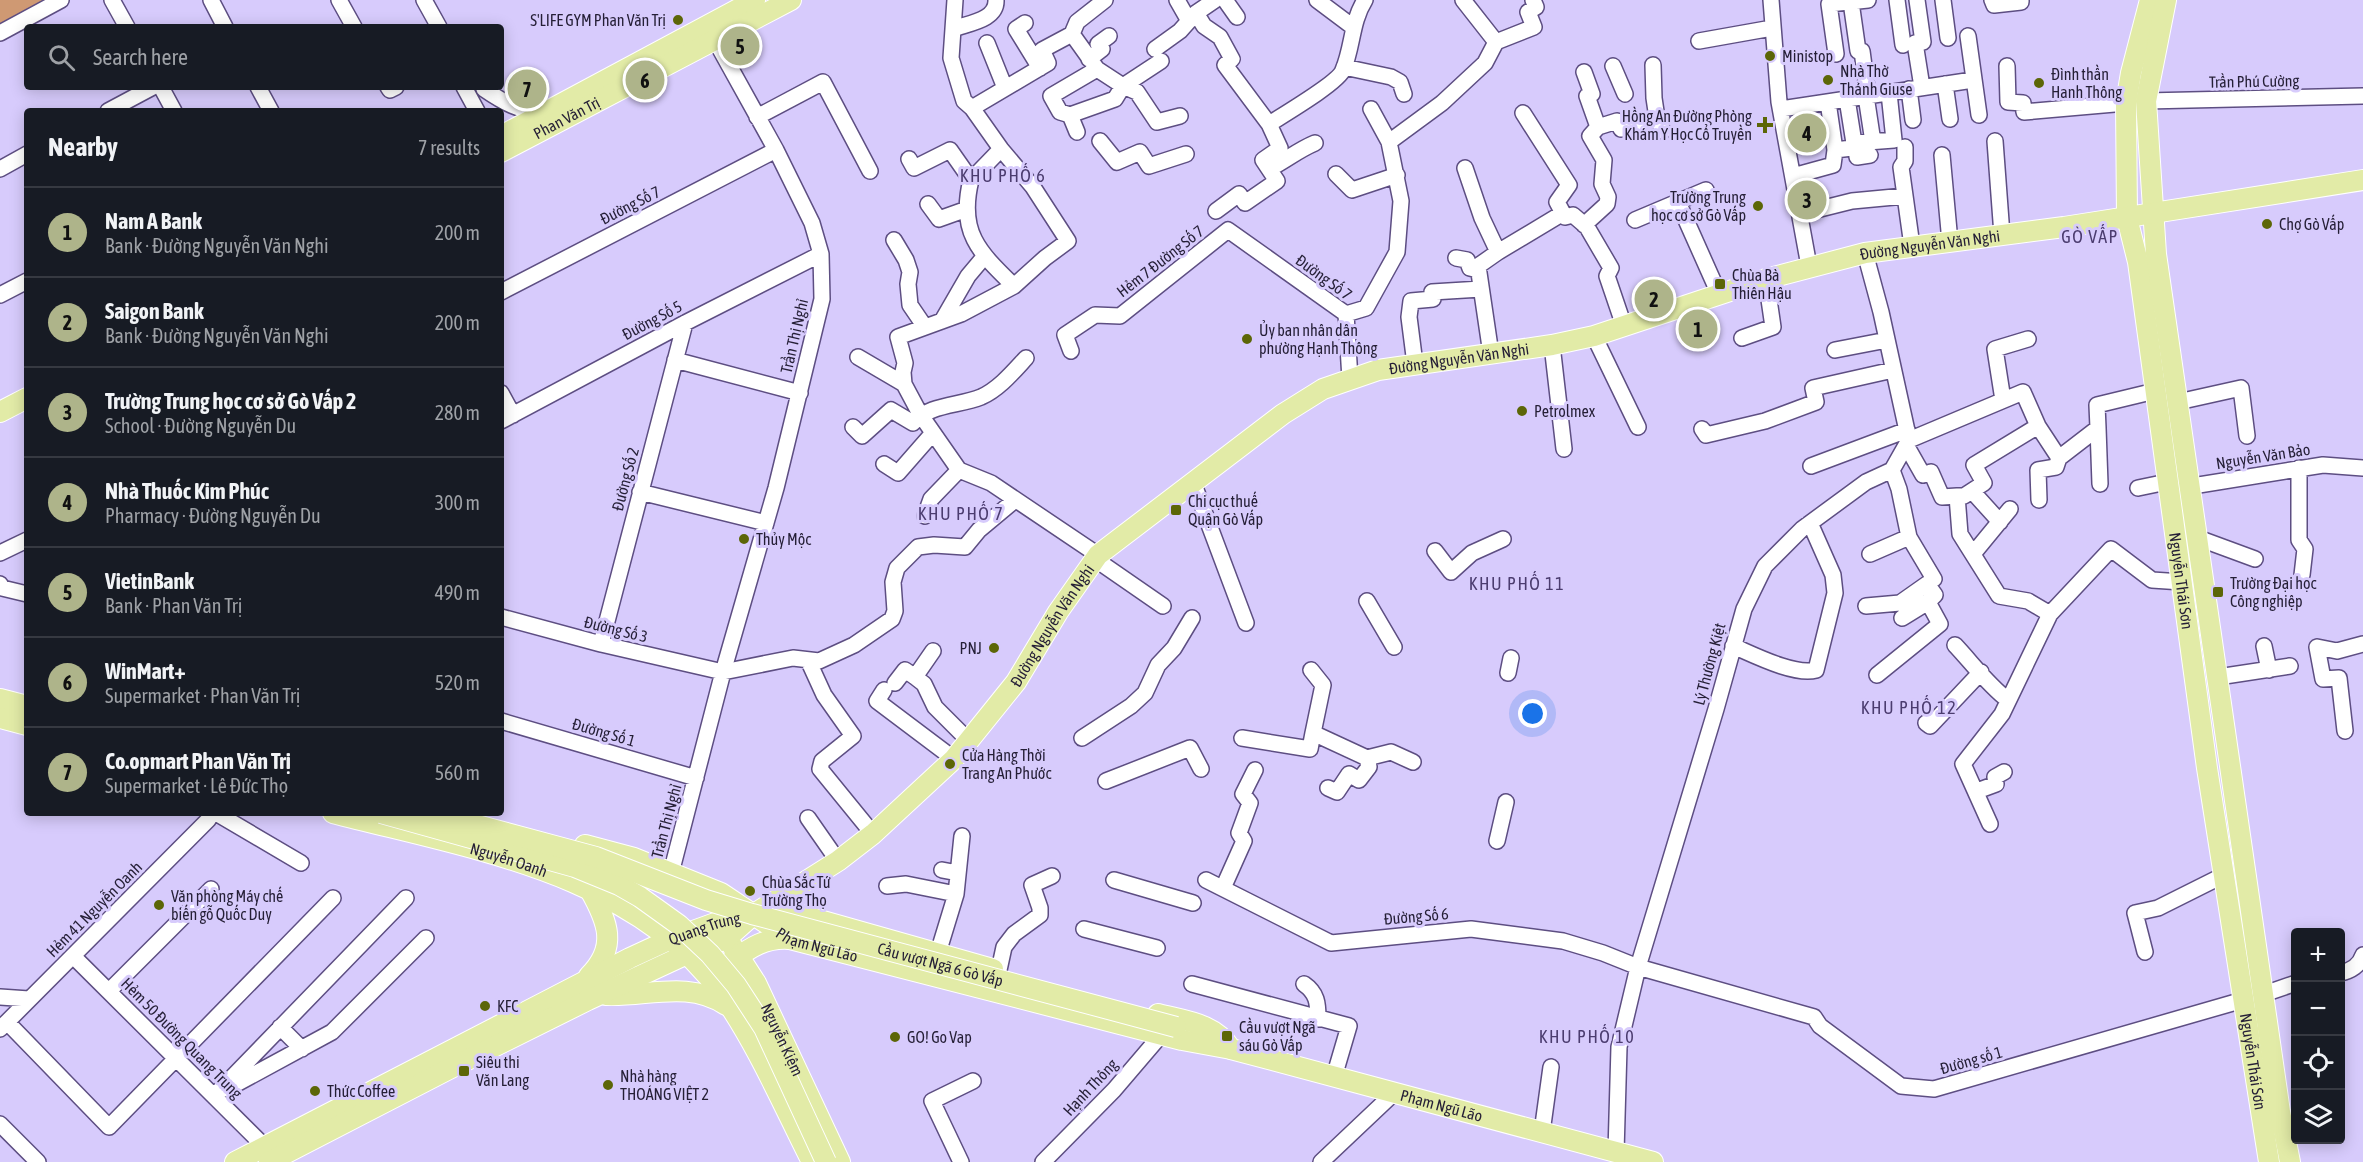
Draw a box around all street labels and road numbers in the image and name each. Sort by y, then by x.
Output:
street label: Trần Phú Cường [2209,70,2300,92]
street label: Phan Văn Trị [530,93,603,142]
street label: Đường Số 7 [597,181,663,229]
street label: Hẻm 7 Đường Số 7 [1112,221,1208,301]
street label: Đường Nguyễn Văn Nghi [1858,226,2001,263]
street label: Đường Số 7 [1292,250,1356,304]
street label: Đường Số 5 [619,296,685,344]
street label: Trần Thị Nghỉ [776,296,812,375]
street label: Đường Nguyễn Văn Nghi [1388,339,1530,377]
street label: Nguyễn Văn Bảo [2215,440,2311,473]
street label: Đường Số 2 [607,445,643,513]
street label: Nguyễn Thái Sơn [2166,531,2197,630]
street label: Đường Nguyễn Văn Nghi [1006,561,1098,690]
street label: Đường Số 3 [582,611,650,647]
street label: Lý Thường Kiệt [1689,621,1730,707]
street label: Đường Số 1 [570,713,638,751]
street label: Trần Thị Nghỉ [647,781,686,860]
street label: Nguyễn Oanh [468,839,550,880]
street label: Hẻm 41 Nguyễn Oanh [43,858,146,961]
street label: Đường Số 6 [1383,903,1449,929]
street label: Quang Trung [666,908,742,948]
street label: Phạm Ngũ Lão [773,923,860,965]
street label: Cầu vượt Ngã 6 Gò Vấp [876,939,1005,991]
street label: Hẻm 50 Đường Quang Trung [117,974,246,1103]
street label: Nguyễn Kiệm [758,1000,807,1079]
street label: Nguyễn Thái Sơn [2237,1012,2270,1111]
street label: Đường số 1 [1938,1042,2004,1078]
street label: Hạnh Thông [1059,1055,1122,1120]
street label: Phạm Ngũ Lão [1399,1086,1485,1125]

